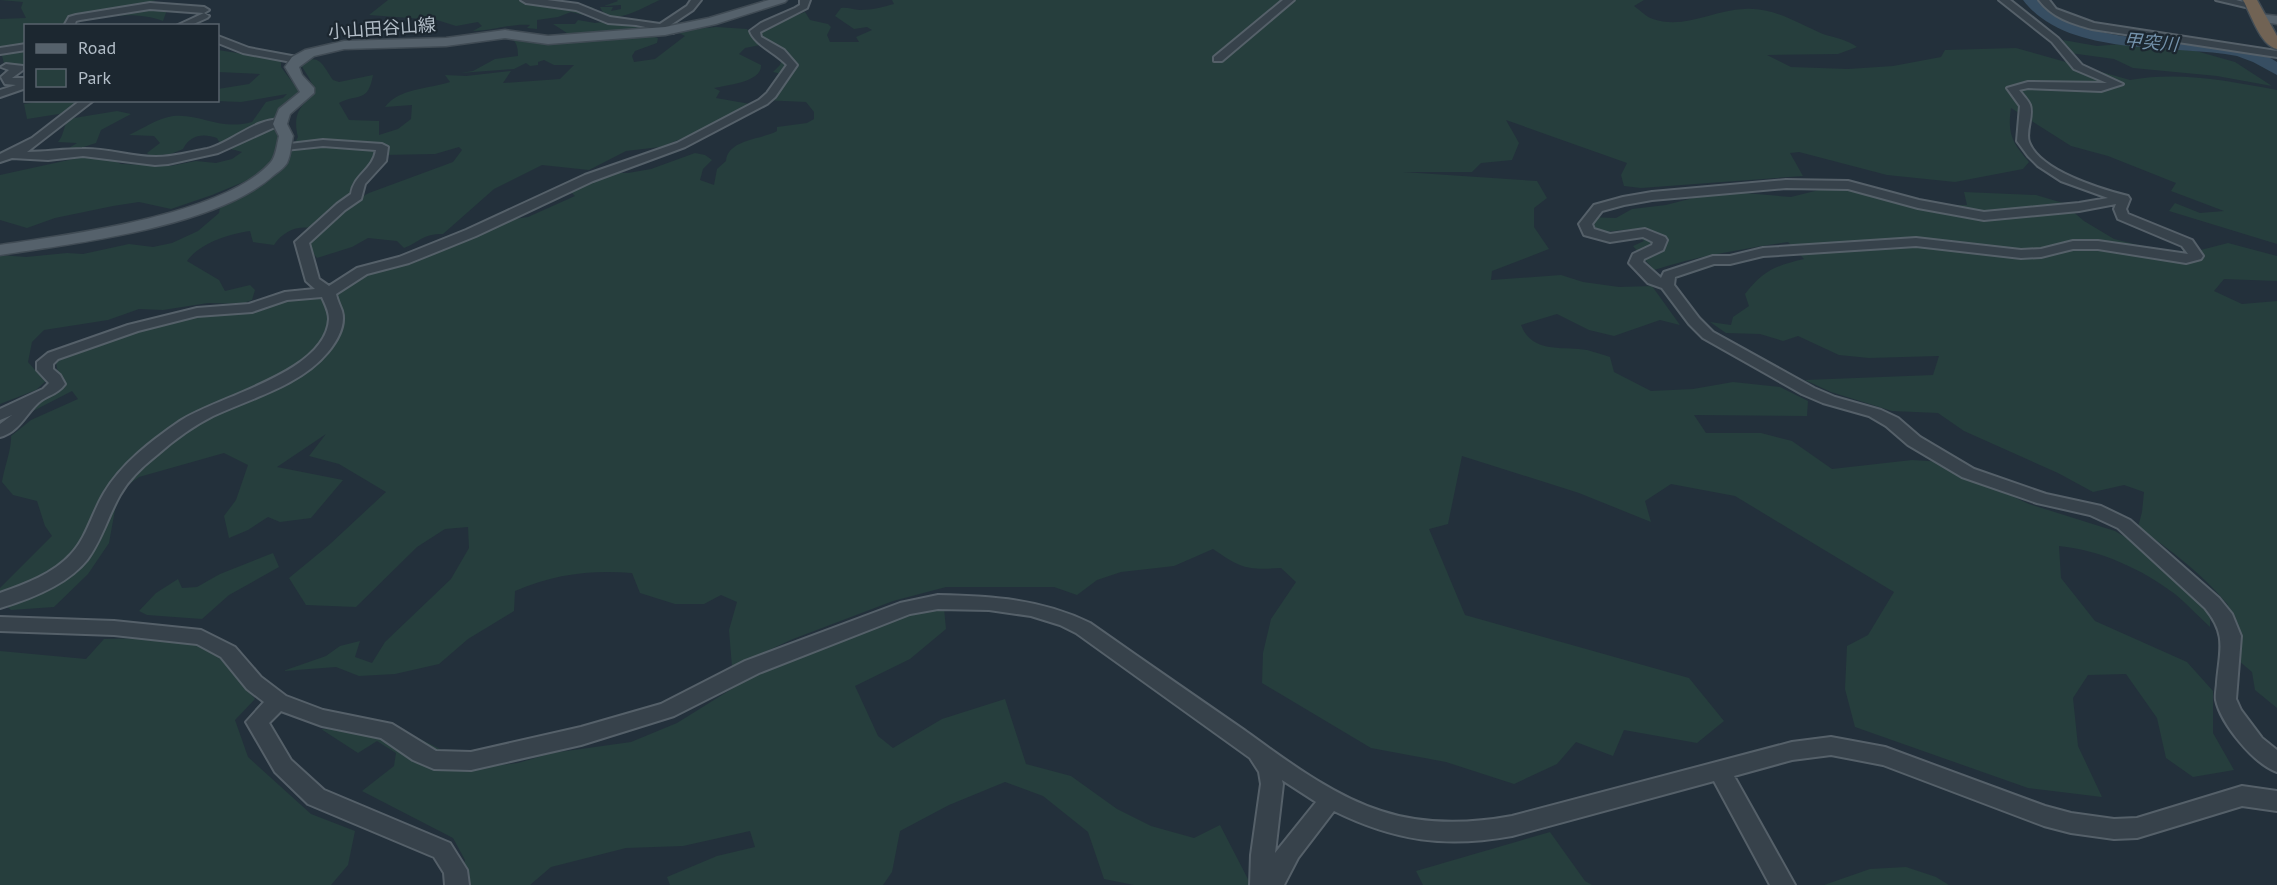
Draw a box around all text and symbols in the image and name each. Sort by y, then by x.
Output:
street label: 小山田谷山線 [327,13,437,43]
legend [24,24,219,102]
water label: 甲突川 [2123,28,2181,56]
text: Road [78,36,116,59]
text: Park [78,66,111,89]

